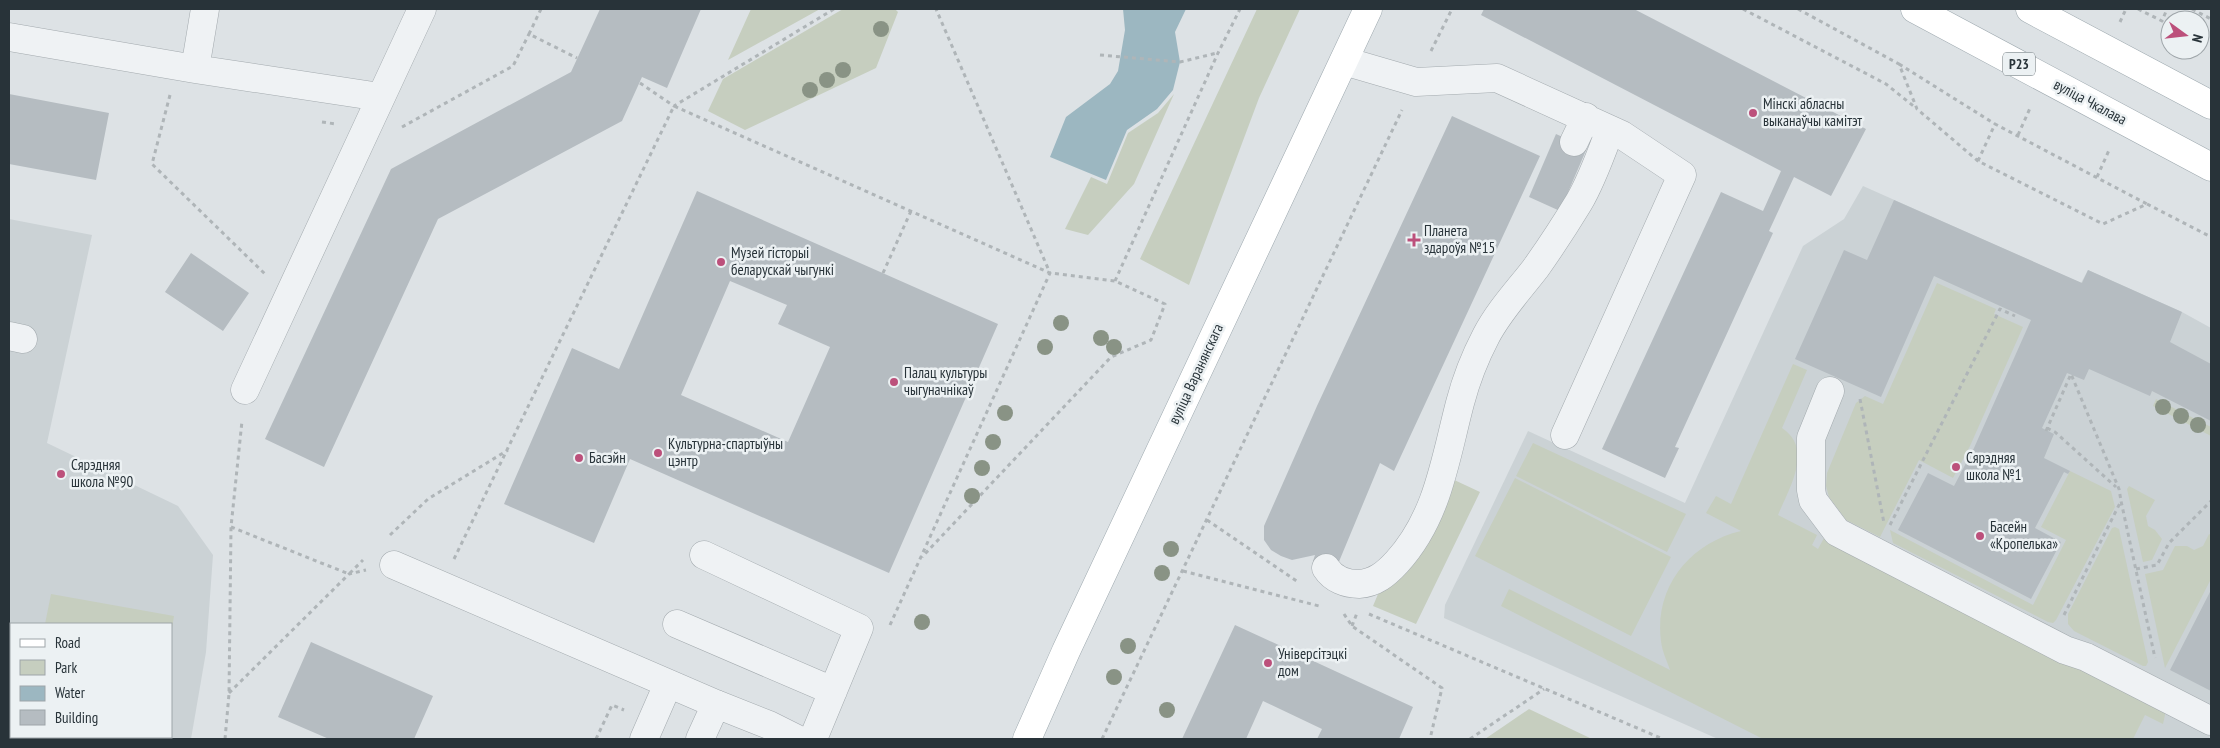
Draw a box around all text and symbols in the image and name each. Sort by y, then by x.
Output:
north arrow [2160,10,2210,60]
text: N [2188,32,2207,44]
road number: Р23 [2003,52,2035,76]
street label: вуліца Чкалава [2050,74,2130,129]
place label: Мінскі абласны выканаўчы камітэт [1763,94,1862,130]
marker: Мінскі абласны выканаўчы камітэт [1747,107,1759,119]
place label: Планета здароўя №15 [1424,221,1495,257]
marker: Планета здароўя №15 [1408,234,1420,246]
place label: Музей гісторыі беларускай чыгункі [731,243,834,279]
marker: Музей гісторыі беларускай чыгункі [715,256,727,268]
street label: вуліца Варанянскага [1164,321,1227,427]
place label: Палац культуры чыгуначнікаў [904,363,987,399]
marker: Палац культуры чыгуначнікаў [888,376,900,388]
place label: Культурна-спартыўны цэнтр [668,434,783,470]
marker: Культурна-спартыўны цэнтр [652,447,664,459]
place label: Басэйн [589,448,626,467]
place label: Сярэдняя школа №1 [1966,448,2022,484]
marker: Басэйн [573,452,585,464]
place label: Сярэдняя школа №90 [71,455,133,491]
marker: Сярэдняя школа №1 [1950,461,1962,473]
marker: Сярэдняя школа №90 [55,468,67,480]
place label: Басейн «Кропелька» [1990,517,2058,553]
marker: Басейн «Кропелька» [1974,530,1986,542]
legend [10,623,172,738]
text: Road [55,633,81,652]
place label: Універсітэцкі дом [1278,644,1347,680]
marker: Універсітэцкі дом [1262,657,1274,669]
text: Park [55,658,77,677]
text: Water [55,683,86,702]
text: Building [55,708,98,727]

